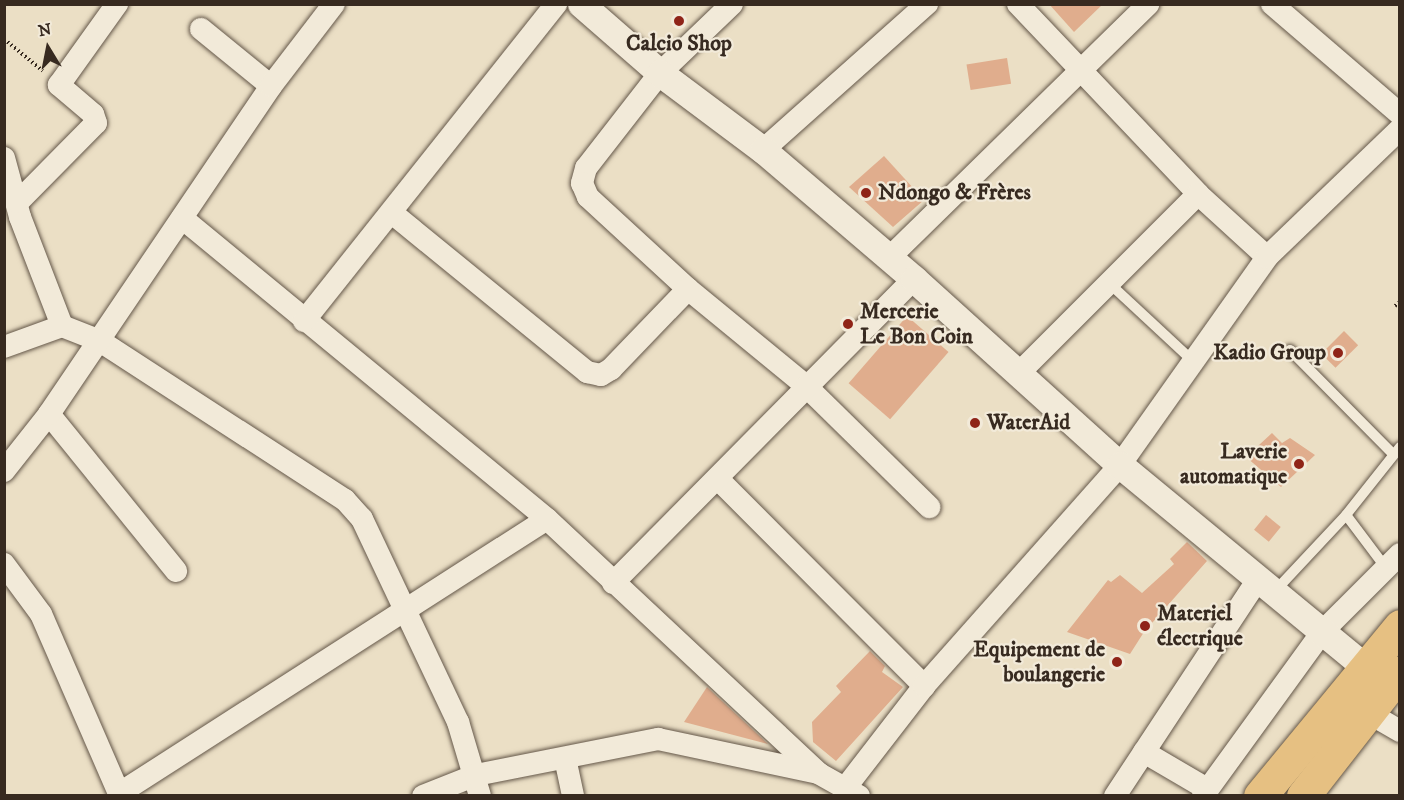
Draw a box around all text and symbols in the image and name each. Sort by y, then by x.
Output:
marker: Calcio Shop [672,14,686,28]
north arrow [18,18,78,78]
text: N [37,19,53,41]
place label: Calcio Shop [626,31,732,57]
place label: Ndongo & Frères [878,180,1031,206]
marker: Ndongo & Frères [859,186,873,200]
place label: Mercerie Le Bon Coin [860,298,973,350]
marker: Mercerie Le Bon Coin [841,317,855,331]
place label: Kadio Group [1213,340,1326,366]
marker: Kadio Group [1331,346,1345,360]
place label: WaterAid [987,410,1070,436]
marker: WaterAid [968,416,982,430]
place label: Laverie automatique [1180,438,1287,490]
marker: Laverie automatique [1292,457,1306,471]
place label: Materiel électrique [1157,600,1243,652]
marker: Materiel électrique [1138,619,1152,633]
place label: Equipement de boulangerie [973,636,1105,688]
marker: Equipement de boulangerie [1110,655,1124,669]

